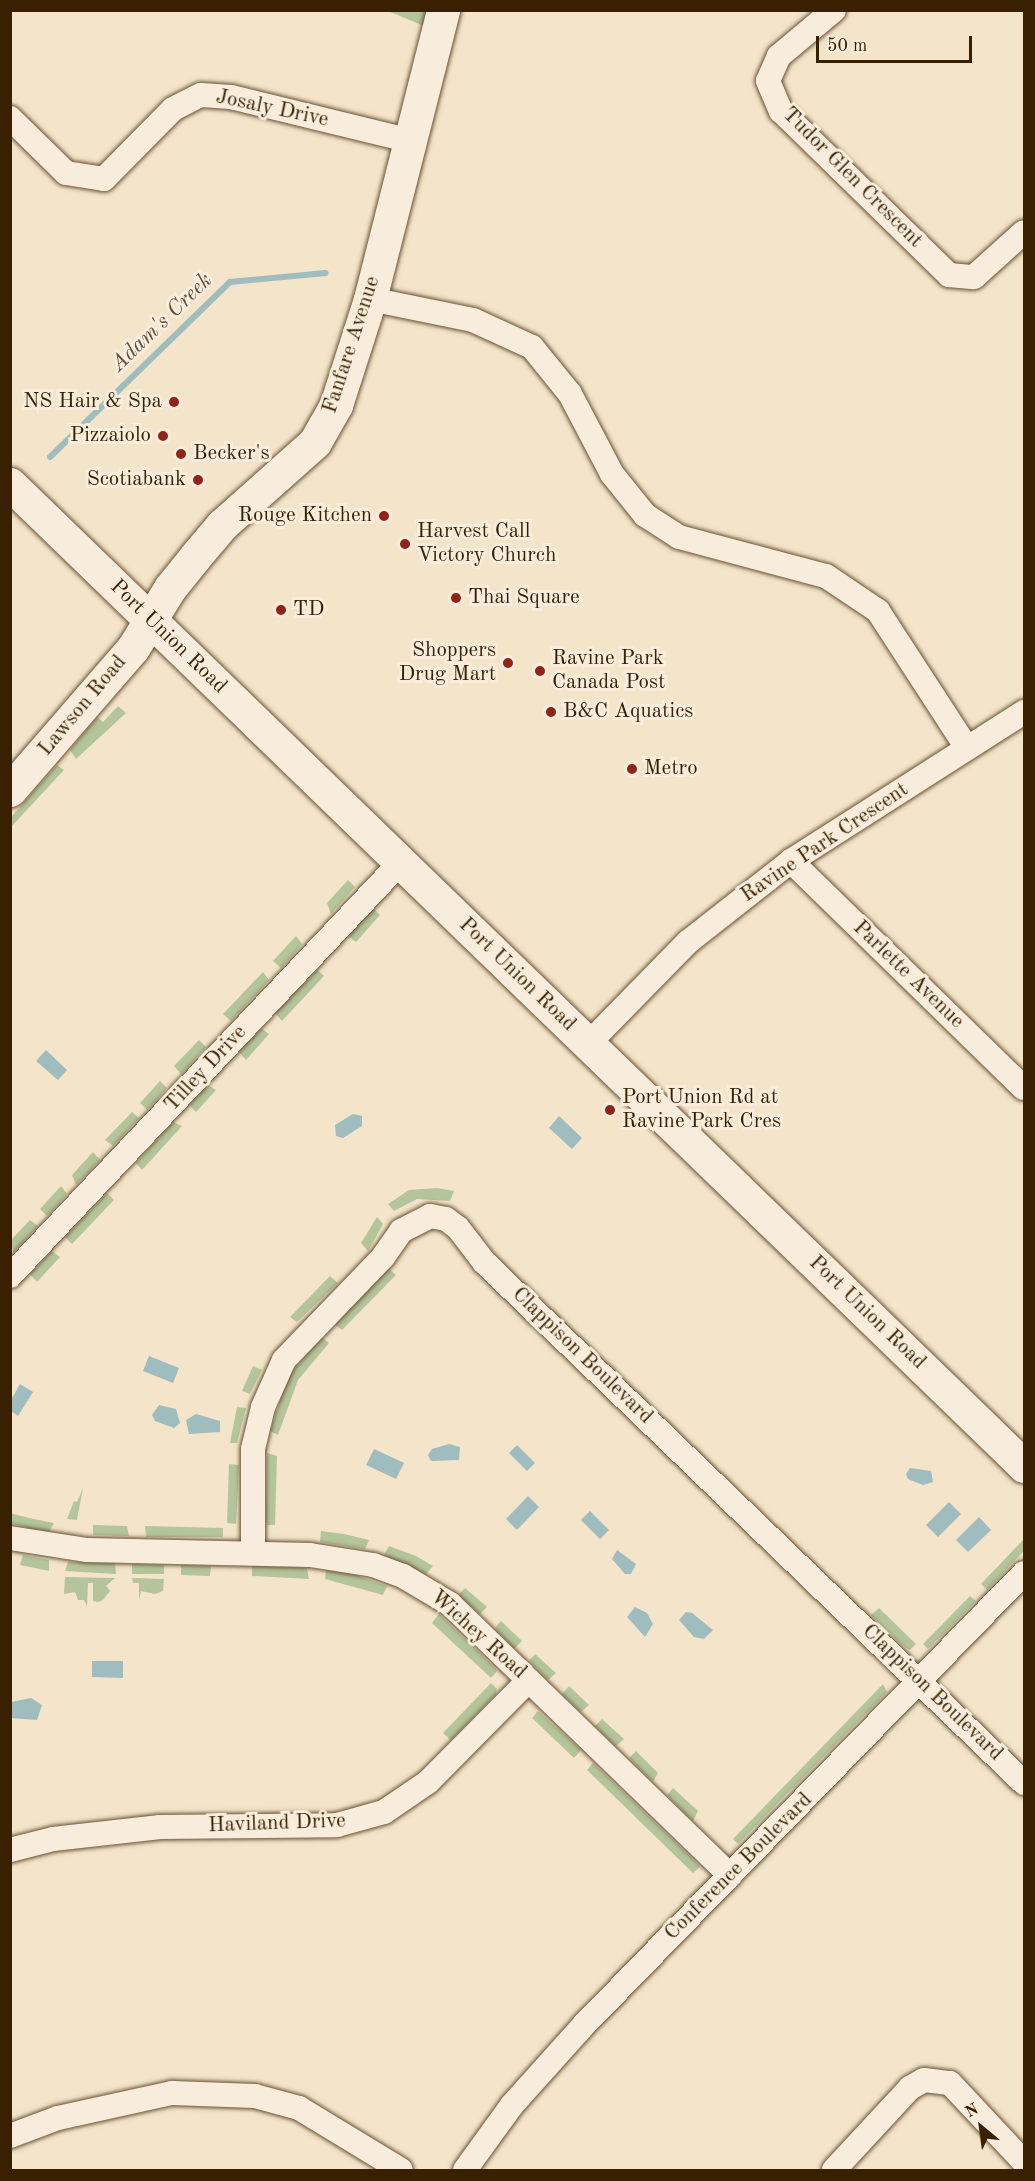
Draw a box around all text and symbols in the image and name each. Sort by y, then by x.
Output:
scale bar [819,24,975,62]
text: 50 m [827,37,867,55]
street label: Josaly Drive [213,85,331,133]
street label: Tudor Glen Crescent [776,102,928,254]
water label: Adam's Creek [106,268,218,378]
street label: Fanfare Avenue [318,273,386,417]
place label: NS Hair & Spa [23,389,162,415]
marker: NS Hair & Spa [167,395,181,409]
place label: Pizzaiolo [70,423,151,449]
marker: Pizzaiolo [156,429,170,443]
place label: Becker's [193,441,270,467]
marker: Becker's [174,447,188,461]
place label: Scotiabank [87,467,186,493]
marker: Scotiabank [191,473,205,487]
place label: Rouge Kitchen [238,503,372,529]
marker: Rouge Kitchen [377,509,391,523]
place label: Harvest Call Victory Church [417,519,556,569]
marker: Harvest Call Victory Church [398,537,412,551]
street label: Port Union Road [104,575,232,699]
place label: Thai Square [468,585,580,611]
marker: Thai Square [449,591,463,605]
place label: TD [293,597,324,623]
marker: TD [274,603,288,617]
place label: Shoppers Drug Mart [399,638,496,688]
place label: Ravine Park Canada Post [552,646,665,696]
street label: Lawson Road [34,650,132,762]
marker: Shoppers Drug Mart [501,656,515,670]
marker: Ravine Park Canada Post [533,664,547,678]
place label: B&C Aquatics [563,699,693,725]
marker: B&C Aquatics [544,705,558,719]
place label: Metro [644,756,698,782]
marker: Metro [625,762,639,776]
street label: Ravine Park Crescent [736,778,914,908]
street label: Port Union Road [453,913,581,1037]
street label: Parlette Avenue [847,916,969,1034]
street label: Tilley Drive [160,1021,252,1117]
place label: Port Union Rd at Ravine Park Cres [622,1085,781,1135]
marker: Port Union Rd at Ravine Park Cres [603,1103,617,1117]
street label: Port Union Road [803,1251,931,1375]
street label: Clappison Boulevard [506,1282,658,1430]
street label: Wichey Road [425,1585,531,1685]
street label: Clappison Boulevard [856,1619,1008,1767]
street label: Conference Boulevard [660,1788,818,1946]
street label: Haviland Drive [208,1809,346,1839]
north arrow [951,2097,1011,2157]
text: N [963,2101,981,2121]

